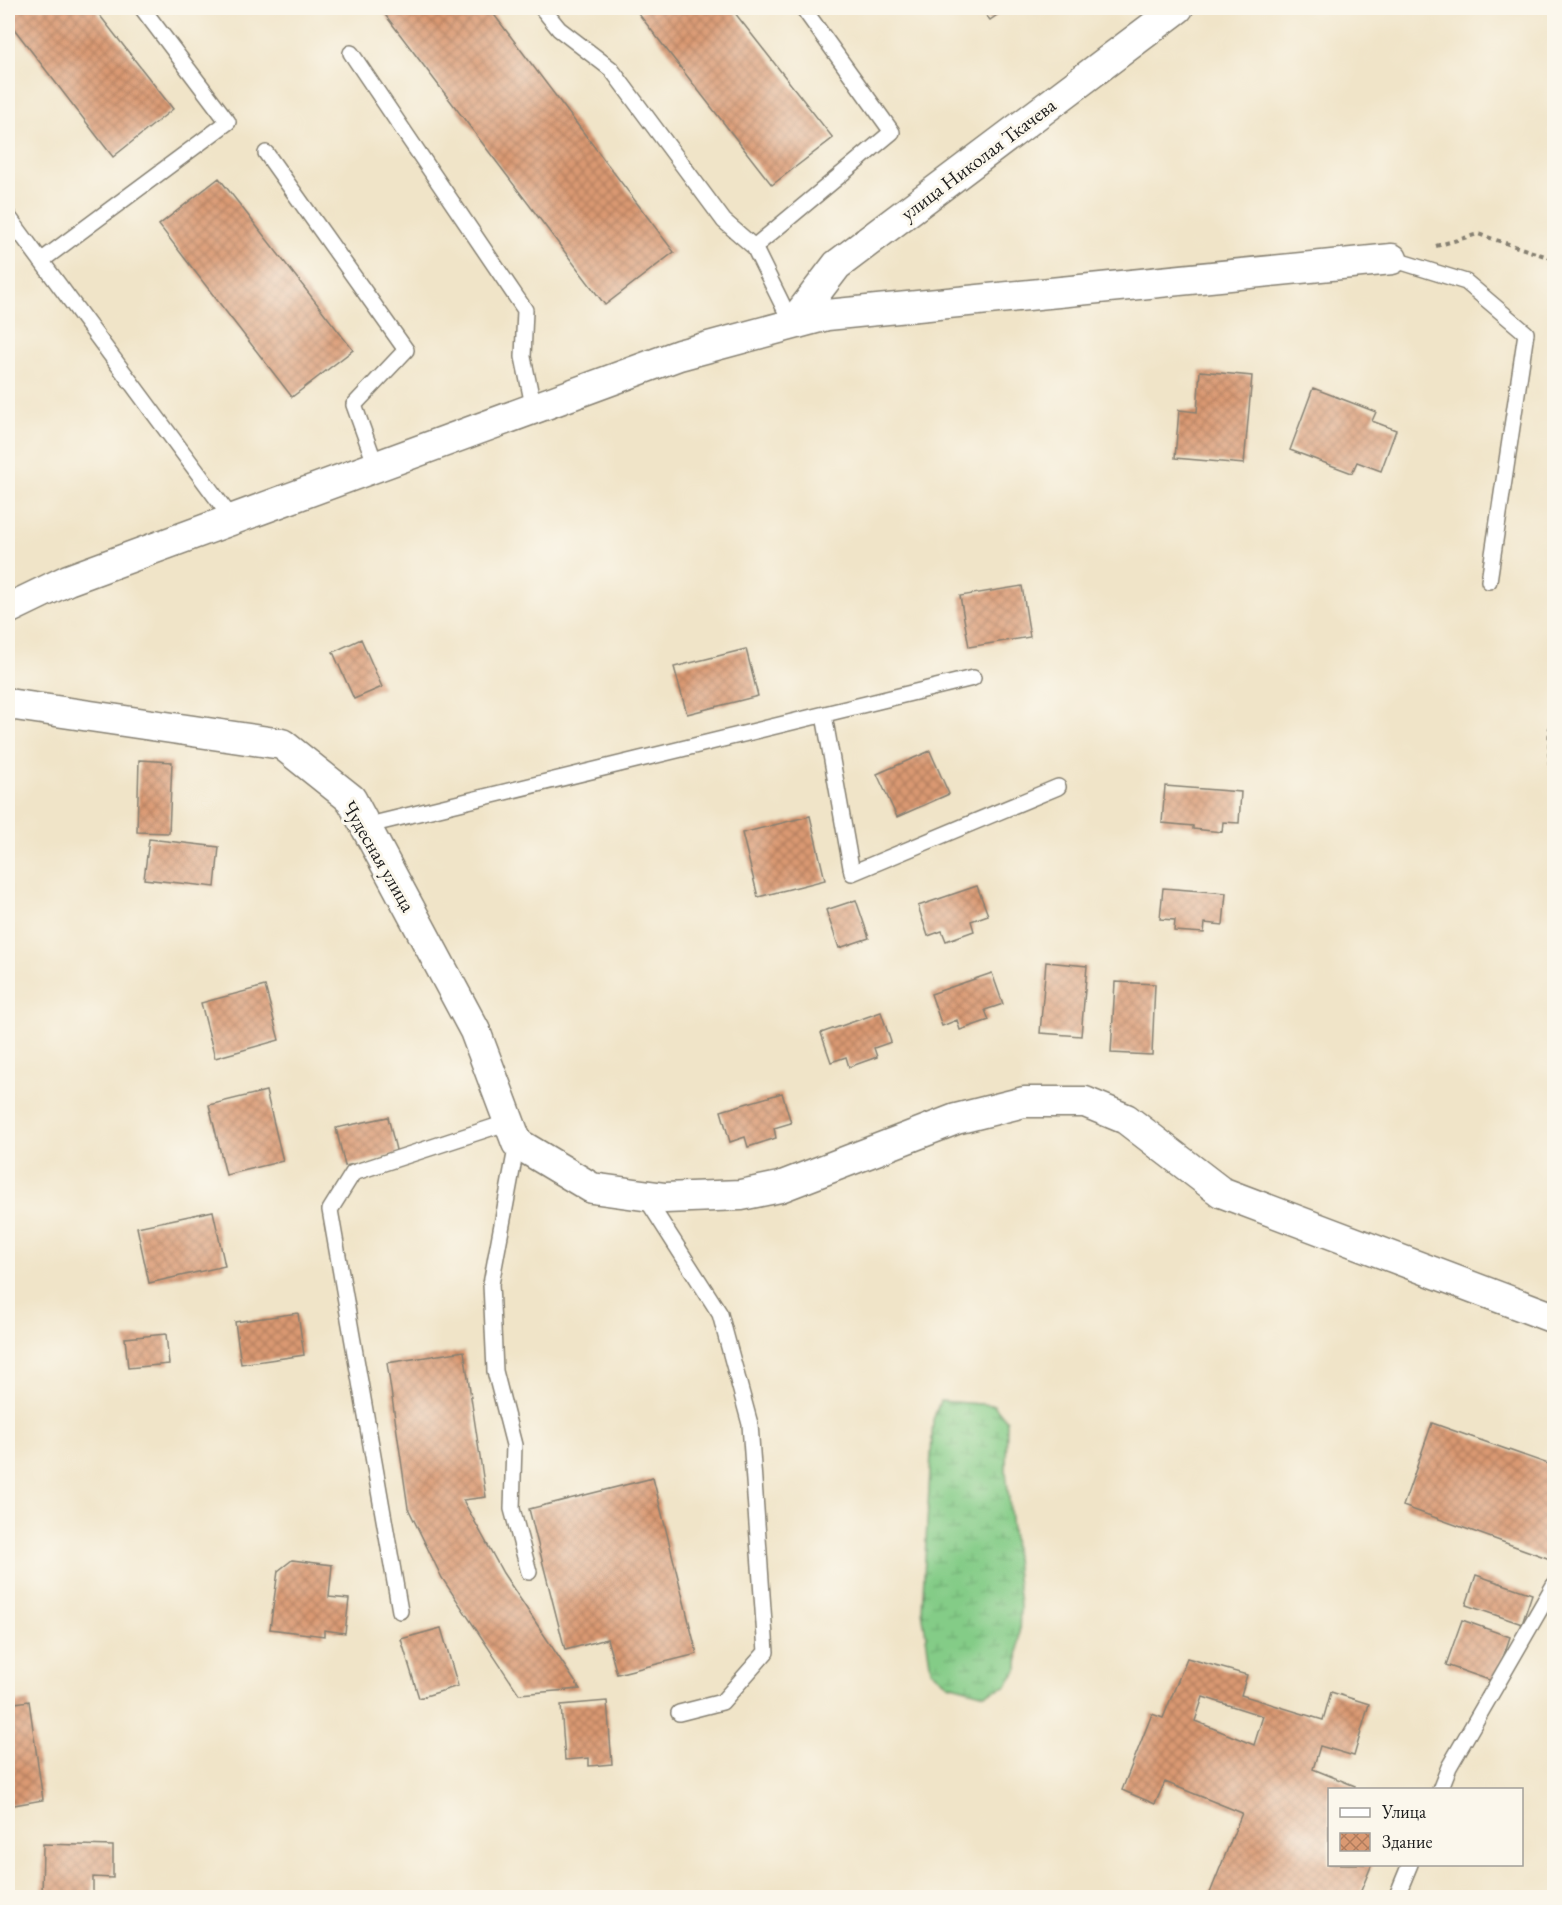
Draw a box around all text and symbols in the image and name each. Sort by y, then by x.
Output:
street label: улица Николая Ткачева [895,92,1061,226]
street label: Чудесная улица [337,796,421,916]
legend [1328,1788,1523,1866]
text: Улица [1381,1800,1427,1823]
text: Здание [1382,1830,1432,1853]

